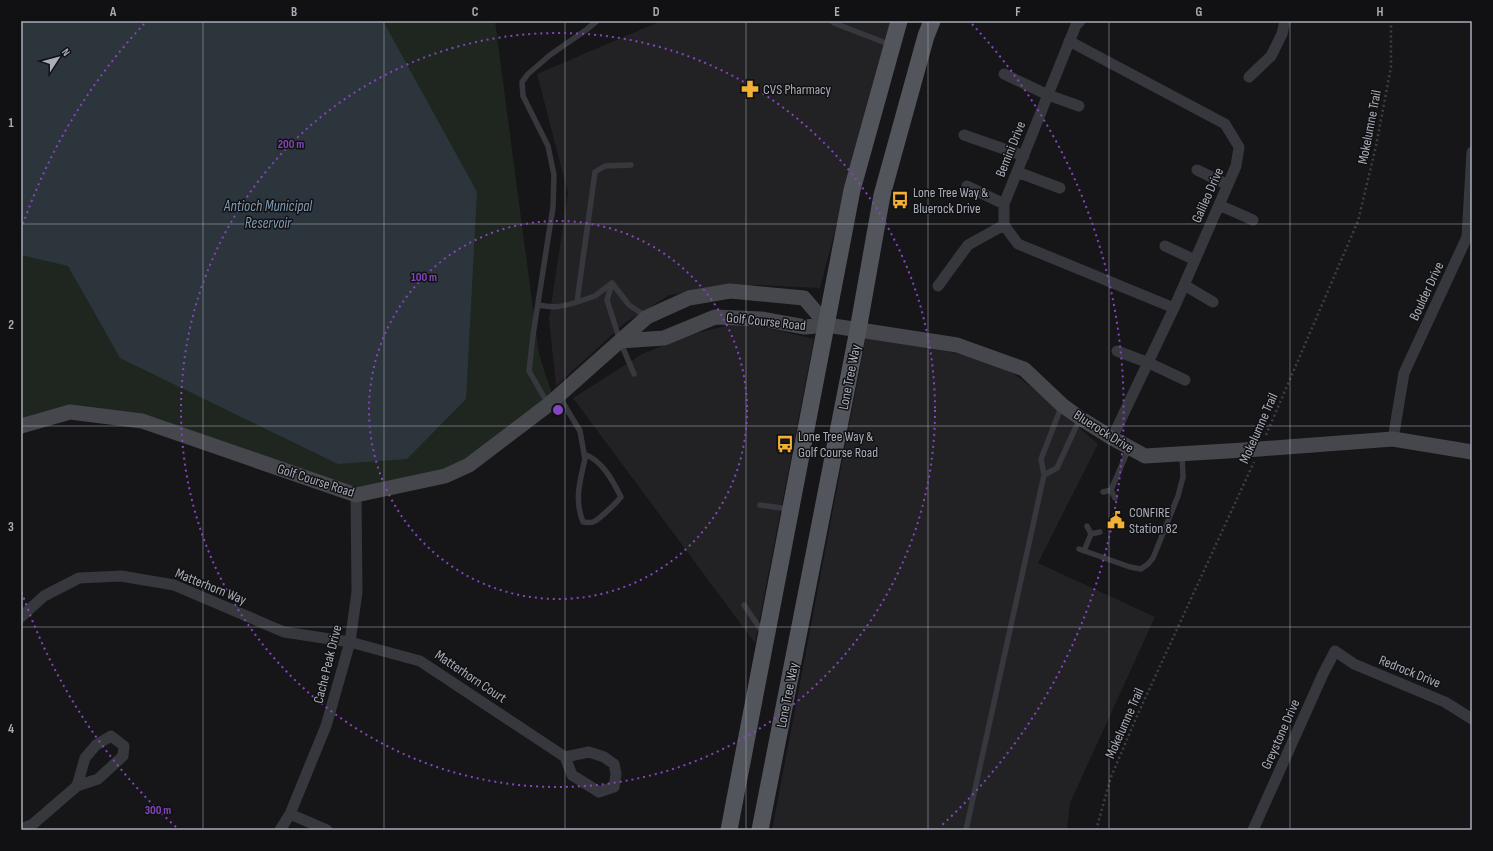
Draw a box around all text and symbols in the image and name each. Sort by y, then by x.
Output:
text: A [109,4,117,20]
text: B [291,4,297,20]
text: C [472,4,479,20]
text: D [653,4,660,20]
text: E [834,4,840,20]
text: F [1015,4,1021,20]
text: G [1196,4,1203,20]
text: H [1377,4,1384,20]
north arrow [38,38,78,78]
text: N [59,46,73,59]
pharmacy icon: CVS Pharmacy [740,79,760,99]
place label: CVS Pharmacy [763,81,832,98]
street label: Mokelumne Trail [1354,89,1385,166]
text: 1 [8,115,14,131]
street label: Bemini Drive [992,119,1029,180]
text: 200 m [278,137,304,152]
street label: Galileo Drive [1188,165,1227,225]
place label: Lone Tree Way & Bluerock Drive [913,184,988,217]
bus stop icon: Lone Tree Way & Bluerock Drive [890,190,910,210]
water label: Antioch Municipal Reservoir [223,197,313,233]
street label: Boulder Drive [1406,259,1447,323]
text: 100 m [411,270,437,285]
street label: Golf Course Road [725,309,807,334]
text: 2 [8,317,14,333]
street label: Lone Tree Way [835,342,864,411]
street label: Mokelumne Trail [1235,390,1282,466]
centre of rings [551,403,565,417]
street label: Bluerock Drive [1071,406,1137,457]
place label: Lone Tree Way & Golf Course Road [798,428,878,461]
bus stop icon: Lone Tree Way & Golf Course Road [775,434,795,454]
street label: Golf Course Road [275,460,357,501]
place label: CONFIRE Station 82 [1129,504,1178,537]
public building icon: CONFIRE Station 82 [1106,510,1126,530]
text: 3 [8,519,14,535]
street label: Matterhorn Way [173,564,249,609]
street label: Cache Peak Drive [310,623,345,705]
street label: Matterhorn Court [432,646,510,707]
street label: Redrock Drive [1376,651,1443,692]
street label: Lone Tree Way [773,660,802,729]
street label: Mokelumne Trail [1101,685,1148,761]
street label: Greystone Drive [1257,696,1303,772]
text: 4 [8,721,14,737]
text: 300 m [145,803,171,818]

